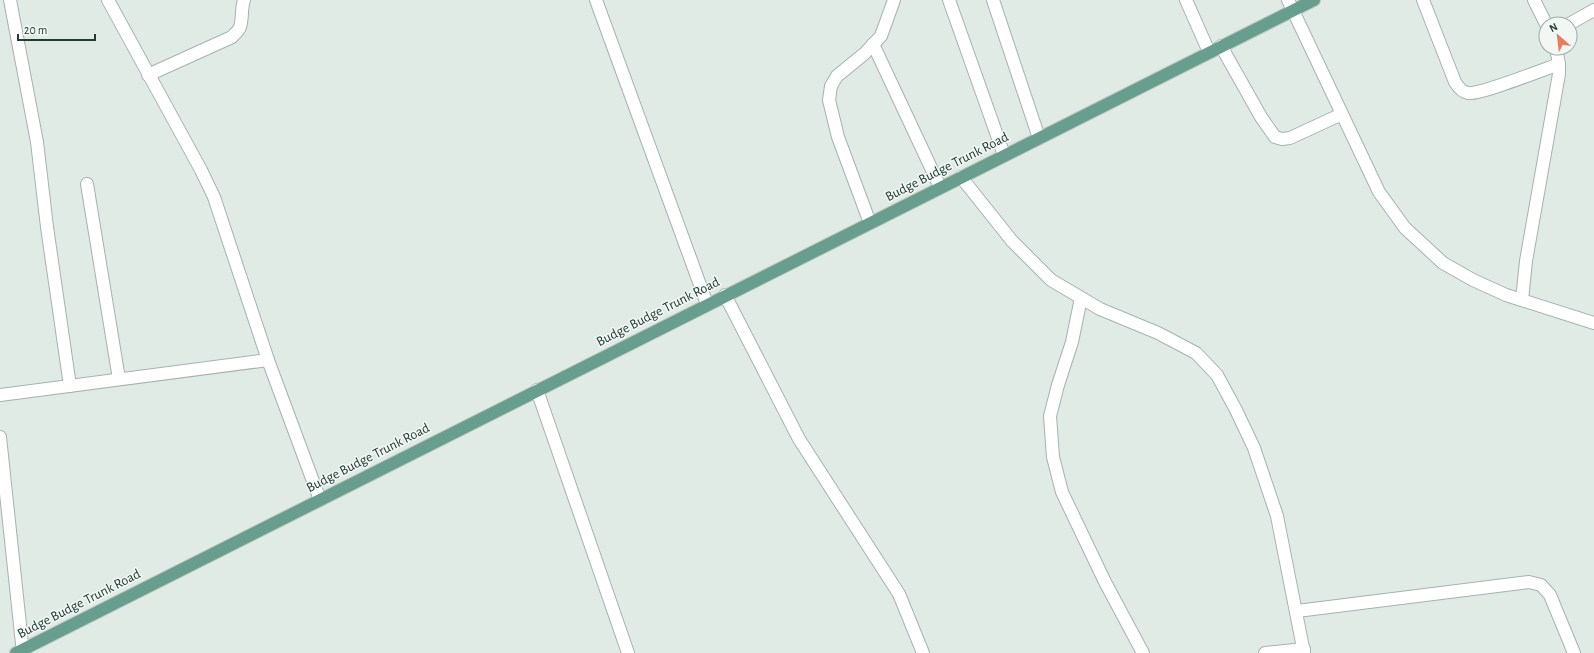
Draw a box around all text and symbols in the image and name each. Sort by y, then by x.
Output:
scale bar [18,16,95,42]
north arrow [1538,16,1578,56]
text: N [1548,21,1560,34]
text: 20 m [24,24,47,36]
street label: Budge Budge Trunk Road [883,130,1011,204]
street label: Budge Budge Trunk Road [594,275,722,349]
street label: Budge Budge Trunk Road [304,421,432,495]
street label: Budge Budge Trunk Road [15,567,143,641]

